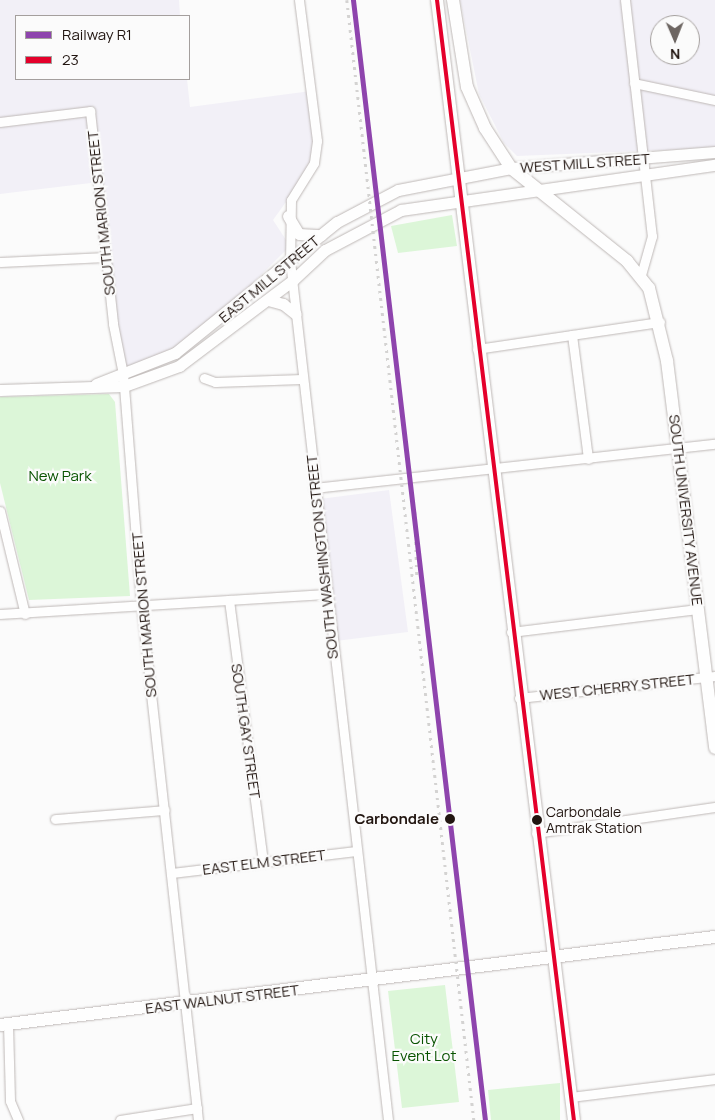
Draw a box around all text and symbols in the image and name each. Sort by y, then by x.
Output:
legend [15,15,190,80]
north arrow [650,15,700,65]
text: Railway R1 [62,24,132,45]
text: N [670,45,680,64]
text: 23 [62,49,79,70]
street label: SOUTH MARION STREET [83,130,119,296]
street label: WEST MILL STREET [519,149,651,177]
street label: EAST MILL STREET [215,231,323,327]
street label: SOUTH UNIVERSITY AVENUE [665,413,707,607]
street label: SOUTH WASHINGTON STREET [302,454,342,660]
park label: New Park [28,467,92,485]
street label: SOUTH MARION STREET [128,532,160,698]
street label: SOUTH GAY STREET [228,662,264,800]
street label: WEST CHERRY STREET [538,670,696,704]
place label: Carbondale Amtrak Station [546,804,642,836]
place label: Carbondale [354,810,439,828]
marker: Carbondale [443,812,457,826]
marker: Carbondale Amtrak Station [532,815,542,825]
street label: EAST ELM STREET [201,845,327,879]
street label: EAST WALNUT STREET [144,981,300,1017]
park label: City Event Lot [392,1029,456,1064]

